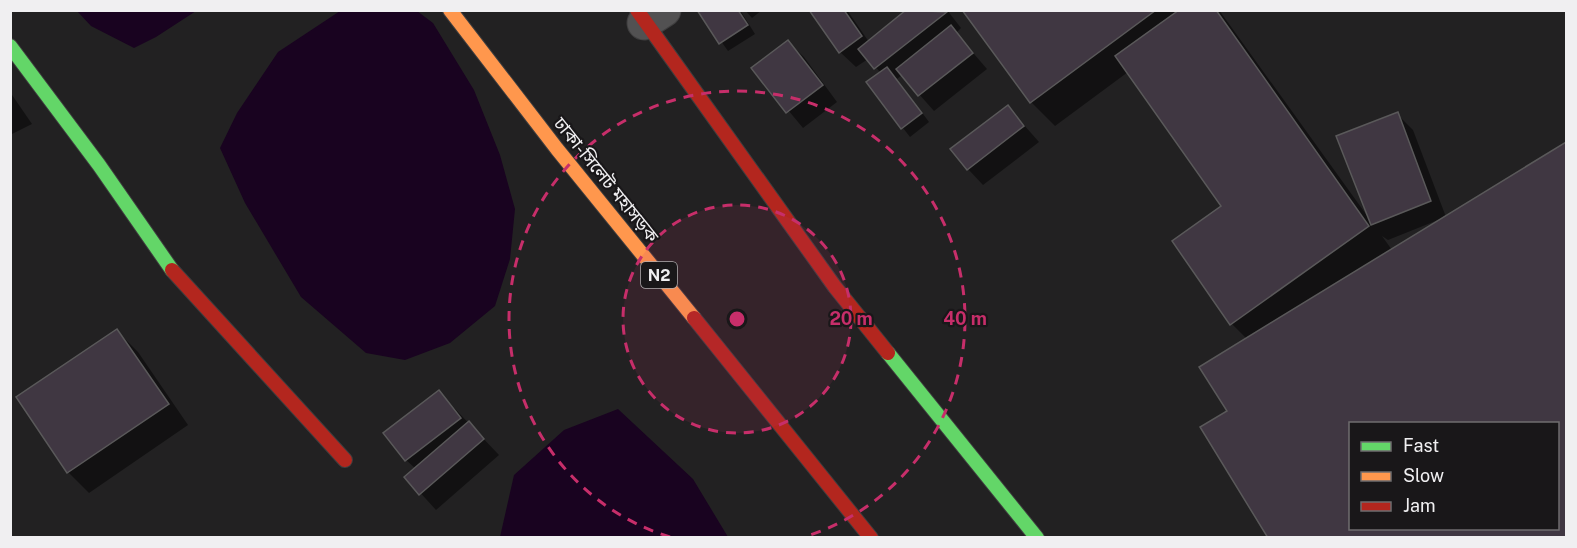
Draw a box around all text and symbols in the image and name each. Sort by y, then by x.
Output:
street label: ঢাকা-সিলেট মহাসড়ক [549,112,663,247]
road number: N2 [641,262,677,288]
text: 20 m [829,308,873,329]
text: 40 m [943,308,987,329]
centre of rings [727,309,747,329]
legend [1349,422,1559,530]
text: Fast [1403,435,1439,456]
text: Slow [1403,465,1444,486]
text: Jam [1403,495,1436,516]

